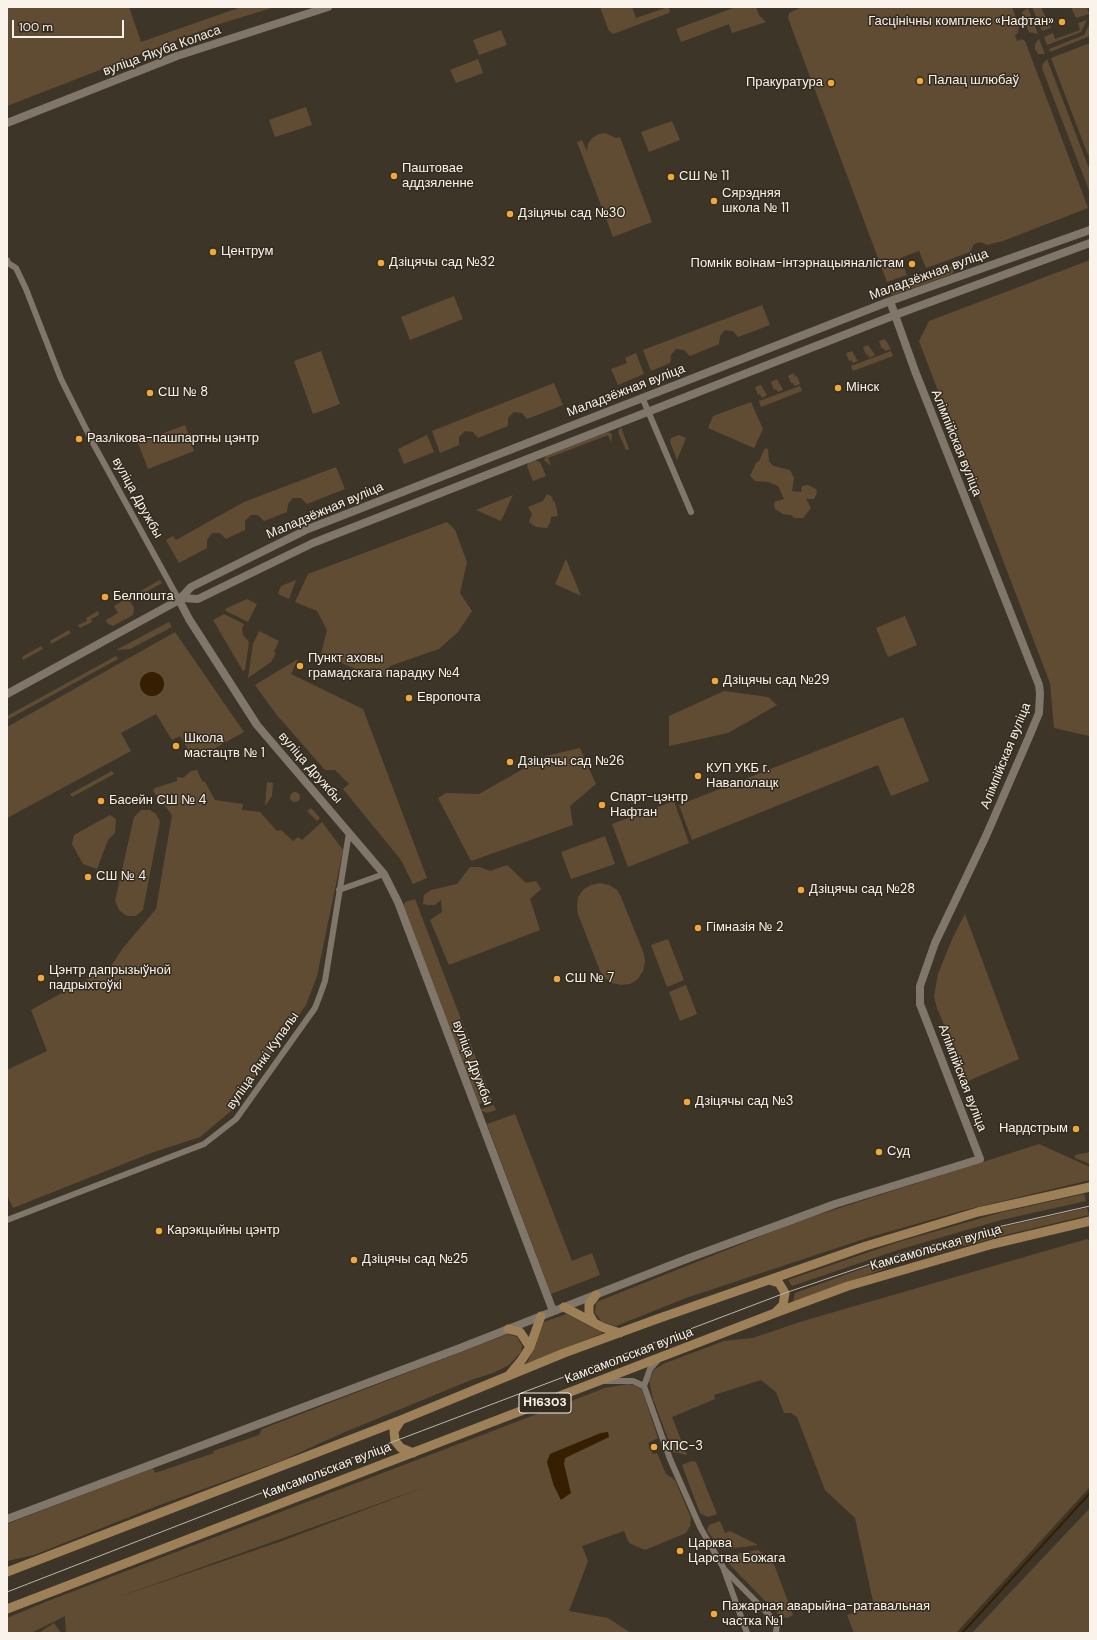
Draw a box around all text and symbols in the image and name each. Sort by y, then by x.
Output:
scale bar [14,12,126,38]
place label: Гасцінічны комплекс «Нафтан» [868,14,1054,30]
marker: Гасцінічны комплекс «Нафтан» [1057,17,1067,27]
text: 100 m [19,19,53,35]
street label: вуліца Якуба Коласа [101,22,223,80]
place label: Палац шлюбаў [928,73,1019,89]
place label: Пракуратура [746,75,823,91]
marker: Палац шлюбаў [915,76,925,86]
marker: Пракуратура [826,78,836,88]
place label: Паштовае аддзяленне [402,161,474,192]
place label: СШ № 11 [679,169,729,185]
marker: Паштовае аддзяленне [389,171,399,181]
marker: СШ № 11 [666,172,676,182]
place label: Сярэдняя школа № 11 [722,186,789,217]
marker: Сярэдняя школа № 11 [709,196,719,206]
place label: Дзіцячы сад №30 [518,206,625,222]
marker: Дзіцячы сад №30 [505,209,515,219]
place label: Центрум [221,244,273,260]
street label: Маладзёжная вуліца [867,246,991,304]
marker: Центрум [208,247,218,257]
place label: Дзіцячы сад №32 [389,255,495,271]
place label: Помнік воінам-інтэрнацыяналістам [691,256,904,272]
marker: Дзіцячы сад №32 [376,258,386,268]
marker: Помнік воінам-інтэрнацыяналістам [907,259,917,269]
street label: Маладзёжная вуліца [565,361,687,421]
place label: Мінск [846,380,879,396]
marker: Мінск [833,383,843,393]
place label: СШ № 8 [158,385,208,401]
street label: Алімпійская вуліца [928,387,984,499]
marker: СШ № 8 [145,388,155,398]
place label: Разлікова-пашпартны цэнтр [87,431,259,447]
marker: Разлікова-пашпартны цэнтр [74,434,84,444]
street label: вуліца Дружбы [108,455,166,541]
street label: Маладзёжная вуліца [264,479,386,543]
place label: Белпошта [113,589,174,605]
marker: Белпошта [100,592,110,602]
place label: Пункт аховы грамадскага парадку №4 [308,651,460,682]
marker: Пункт аховы грамадскага парадку №4 [295,661,305,671]
place label: Дзіцячы сад №29 [723,673,829,689]
marker: Дзіцячы сад №29 [710,676,720,686]
place label: Европочта [417,690,481,706]
marker: Европочта [404,693,414,703]
street label: Алімпійская вуліца [978,700,1034,812]
street label: вуліца Дружбы [275,729,345,807]
place label: Школа мастацтв № 1 [184,731,265,762]
marker: Школа мастацтв № 1 [171,741,181,751]
place label: Дзіцячы сад №26 [518,754,625,770]
marker: Дзіцячы сад №26 [505,757,515,767]
place label: КУП УКБ г. Наваполацк [706,761,779,792]
marker: КУП УКБ г. Наваполацк [693,771,703,781]
place label: Спарт-цэнтр Нафтан [610,790,688,821]
place label: Басейн СШ № 4 [109,793,206,809]
marker: Басейн СШ № 4 [96,796,106,806]
marker: Спарт-цэнтр Нафтан [597,800,607,810]
place label: СШ № 4 [96,869,146,885]
marker: СШ № 4 [83,872,93,882]
place label: Дзіцячы сад №28 [809,882,915,898]
marker: Дзіцячы сад №28 [796,885,806,895]
place label: Гімназія № 2 [706,920,783,936]
marker: Гімназія № 2 [693,923,703,933]
place label: Цэнтр дапрызыўной падрыхтоўкі [49,963,171,994]
place label: СШ № 7 [565,971,614,987]
marker: Цэнтр дапрызыўной падрыхтоўкі [36,973,46,983]
marker: СШ № 7 [552,974,562,984]
street label: вуліца Янкі Купалы [224,1009,302,1113]
street label: вуліца Дружбы [449,1018,495,1108]
street label: Алімпійская вуліца [934,1022,990,1134]
place label: Дзіцячы сад №3 [695,1094,794,1110]
marker: Дзіцячы сад №3 [682,1097,692,1107]
place label: Нардстрым [999,1121,1068,1137]
marker: Нардстрым [1071,1124,1081,1134]
place label: Суд [887,1144,910,1160]
marker: Суд [874,1147,884,1157]
street label: Камсамольская вуліца [869,1222,1003,1274]
place label: Карэкцыйны цэнтр [167,1223,280,1239]
marker: Карэкцыйны цэнтр [154,1226,164,1236]
place label: Дзіцячы сад №25 [362,1252,468,1268]
marker: Дзіцячы сад №25 [349,1255,359,1265]
street label: Камсамольская вуліца [563,1324,695,1388]
road number: Н16303 [519,1393,571,1413]
street label: Камсамольская вуліца [261,1439,393,1503]
place label: КПС-3 [662,1439,703,1455]
marker: КПС-3 [649,1442,659,1452]
place label: Царква Царства Божага [688,1536,785,1567]
marker: Царква Царства Божага [675,1546,685,1556]
place label: Пажарная аварыйна-ратавальная частка №1 [722,1599,930,1630]
marker: Пажарная аварыйна-ратавальная частка №1 [709,1609,719,1619]

